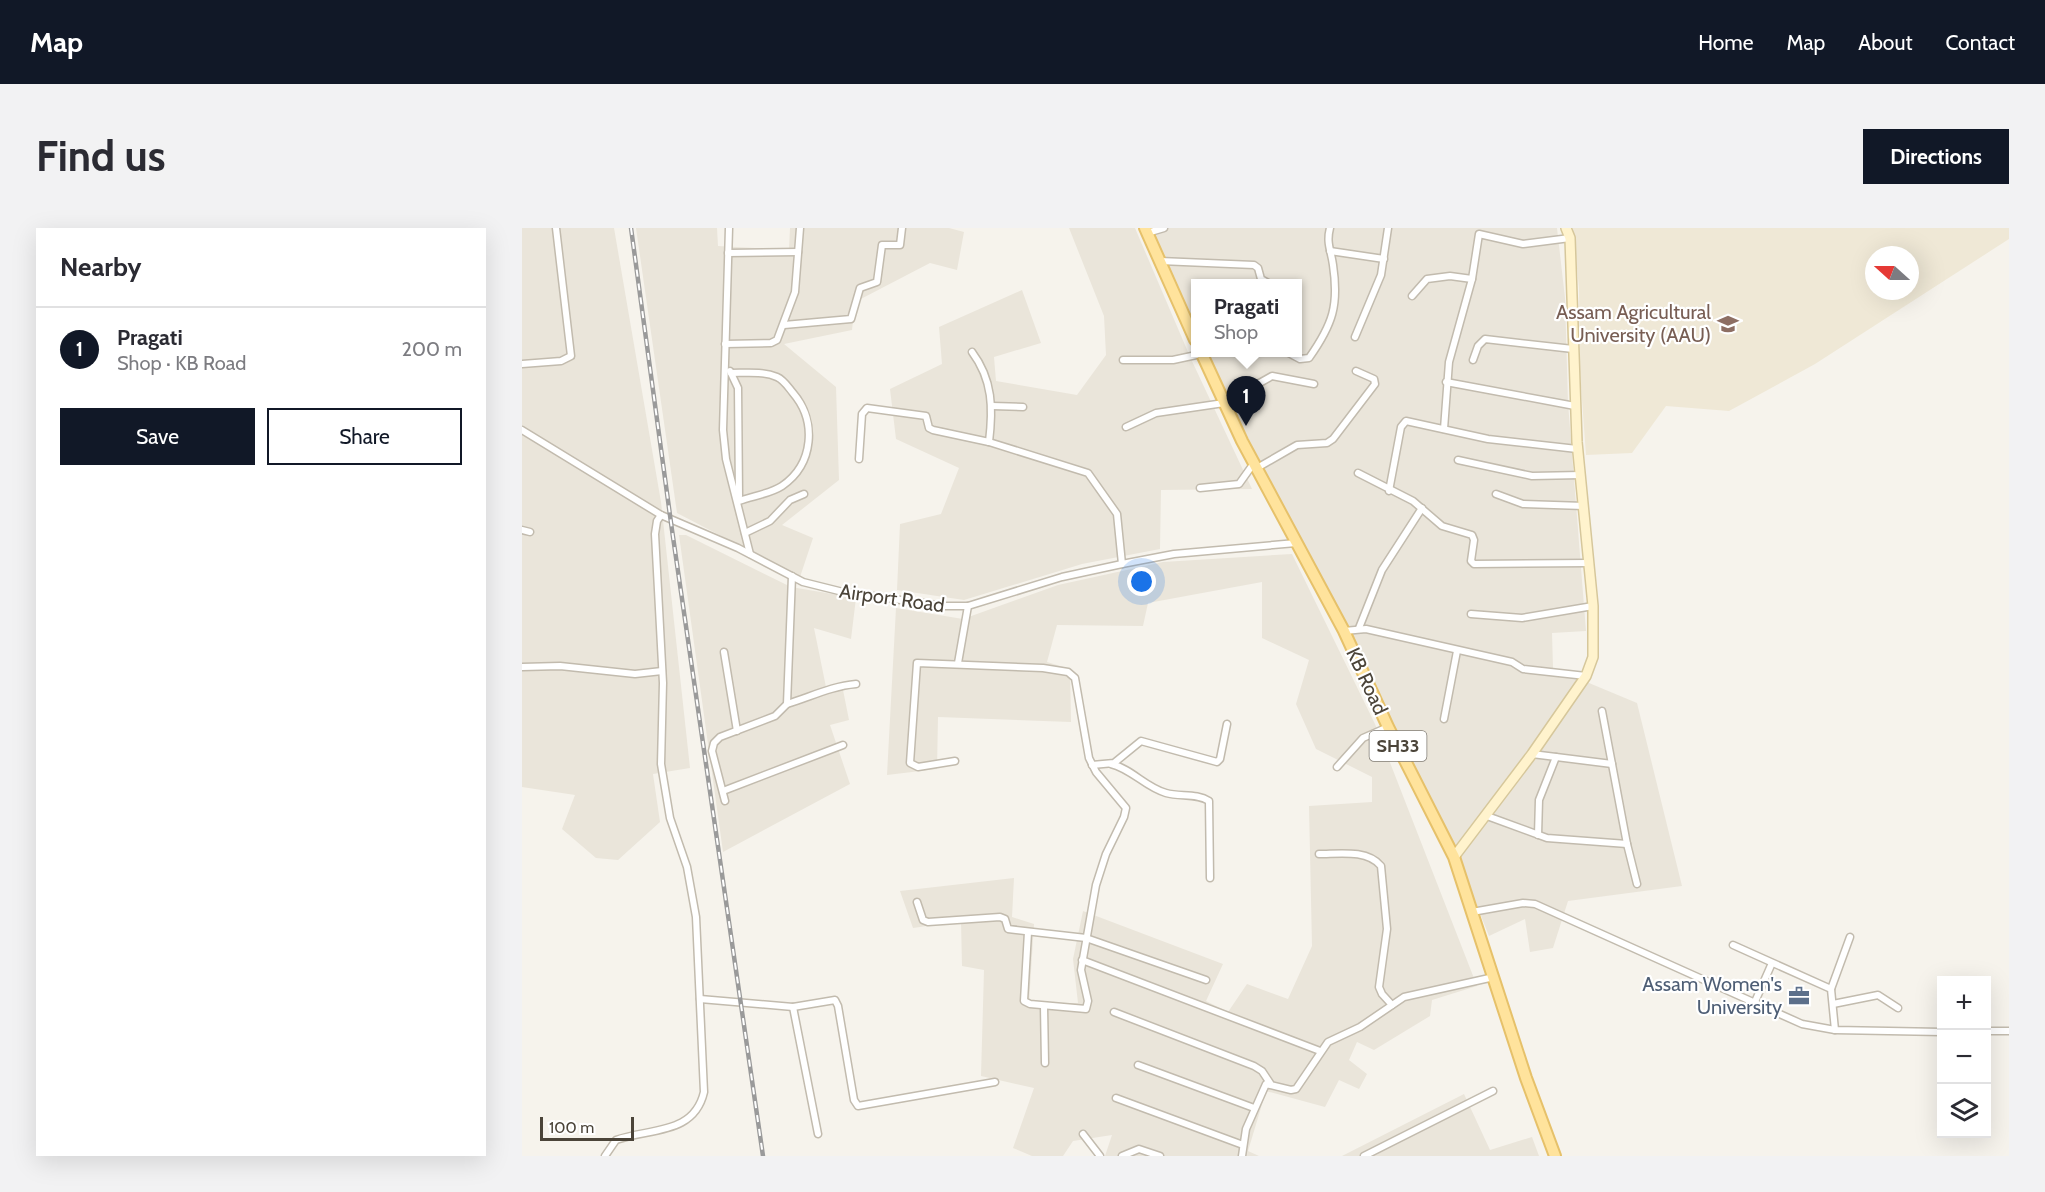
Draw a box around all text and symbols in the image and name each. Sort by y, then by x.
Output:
text: Map [30,25,83,59]
text: Home [1698,30,1754,55]
text: Map [1787,30,1825,55]
text: About [1858,30,1912,55]
text: Contact [1945,30,2015,55]
button: Directions [1863,129,2009,184]
text: Find us [36,130,165,182]
north arrow [1865,246,1919,300]
text: Nearby [60,251,141,283]
popup [1191,279,1302,357]
text: Pragati [1214,293,1279,320]
place label: Assam Agricultural University (AAU) [1556,300,1711,347]
school or university icon: Assam Agricultural University (AAU) [1716,312,1740,336]
text: Shop [1214,320,1258,344]
text: Pragati [117,324,183,351]
text: 1 [76,337,83,361]
text: 200 m [402,337,462,361]
text: Shop · KB Road [117,351,246,375]
pin: 1 [1226,376,1266,426]
button: Save [60,408,255,465]
button: Share [267,408,462,465]
your location [1127,567,1156,596]
street label: Airport Road [838,579,946,617]
street label: KB Road [1341,644,1393,718]
road number: SH33 [1370,731,1426,761]
place label: Assam Women's University [1642,972,1782,1019]
map controls [1937,976,1991,1138]
button: + [1937,976,1991,1030]
office icon: Assam Women's University [1787,984,1811,1008]
button: − [1937,1030,1991,1084]
button: layers [1937,1084,1991,1138]
scale bar [540,1114,634,1142]
text: 100 m [549,1118,594,1137]

